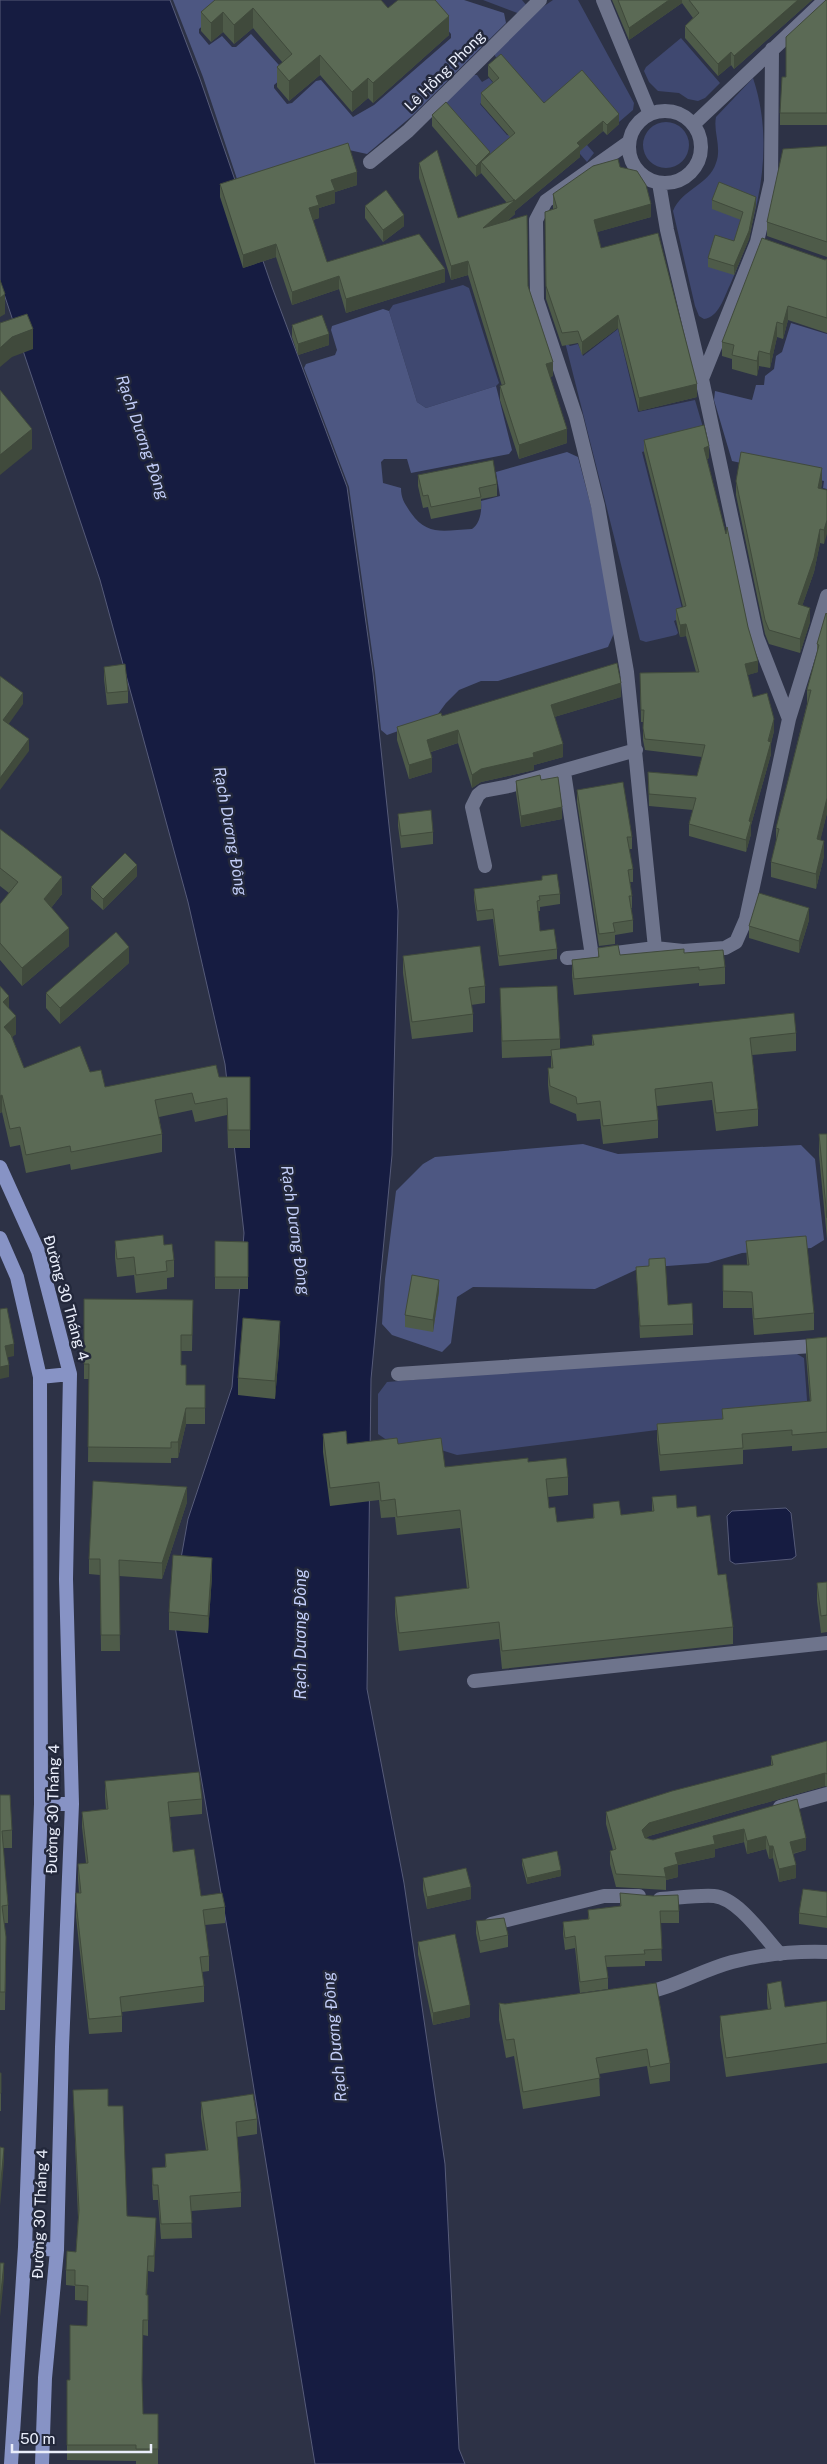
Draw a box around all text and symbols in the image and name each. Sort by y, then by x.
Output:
street label: Lê Hồng Phong [401,27,488,114]
water label: Rạch Dương Đông [112,372,173,503]
water label: Rạch Dương Đông [210,765,251,898]
water label: Rạch Dương Đông [277,1164,314,1297]
street label: Đường 30 Tháng 4 [40,1233,93,1363]
water label: Rạch Dương Đông [291,1568,310,1699]
street label: Đường 30 Tháng 4 [43,1744,62,1874]
water label: Rạch Dương Đông [318,1970,351,2103]
street label: Đường 30 Tháng 4 [29,2149,50,2279]
scale bar [12,2422,151,2454]
text: 50 m [20,2430,55,2447]

